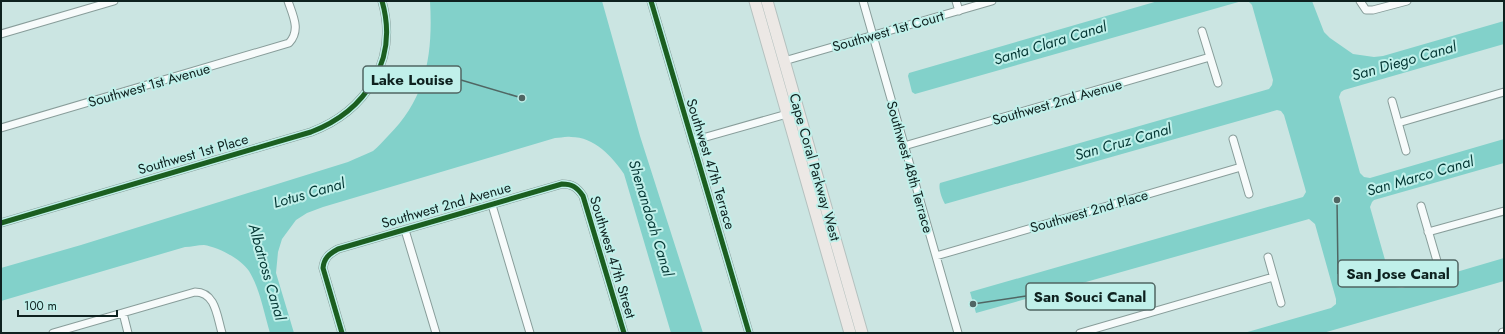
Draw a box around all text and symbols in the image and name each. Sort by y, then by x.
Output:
street label: Southwest 1st Court [830,5,947,57]
water label: Santa Clara Canal [991,15,1110,71]
water label: San Diego Canal [1349,35,1460,86]
street label: Southwest 1st Avenue [86,58,212,112]
callout: Lake Louise [363,66,461,93]
text: Lake Louise [371,69,454,91]
street label: Southwest 2nd Avenue [990,74,1124,130]
street label: Cape Coral Parkway West [784,91,846,244]
street label: Southwest 47th Terrace [682,96,740,232]
street label: Southwest 48th Terrace [882,99,938,235]
water label: San Cruz Canal [1072,117,1175,166]
street label: Southwest 1st Place [135,129,251,179]
water label: San Marco Canal [1364,150,1477,202]
water label: Shenandoah Canal [623,157,679,280]
water label: Lotus Canal [271,172,348,214]
street label: Southwest 2nd Avenue [379,177,513,233]
street label: Southwest 2nd Place [1028,185,1150,237]
street label: Southwest 47th Street [585,193,641,321]
water label: Albatross Canal [242,220,291,324]
callout: San Jose Canal [1338,260,1458,287]
text: San Jose Canal [1346,263,1450,285]
callout: San Souci Canal [1026,283,1155,310]
text: San Souci Canal [1034,286,1146,308]
scale bar [18,292,117,318]
text: 100 m [24,297,57,315]

